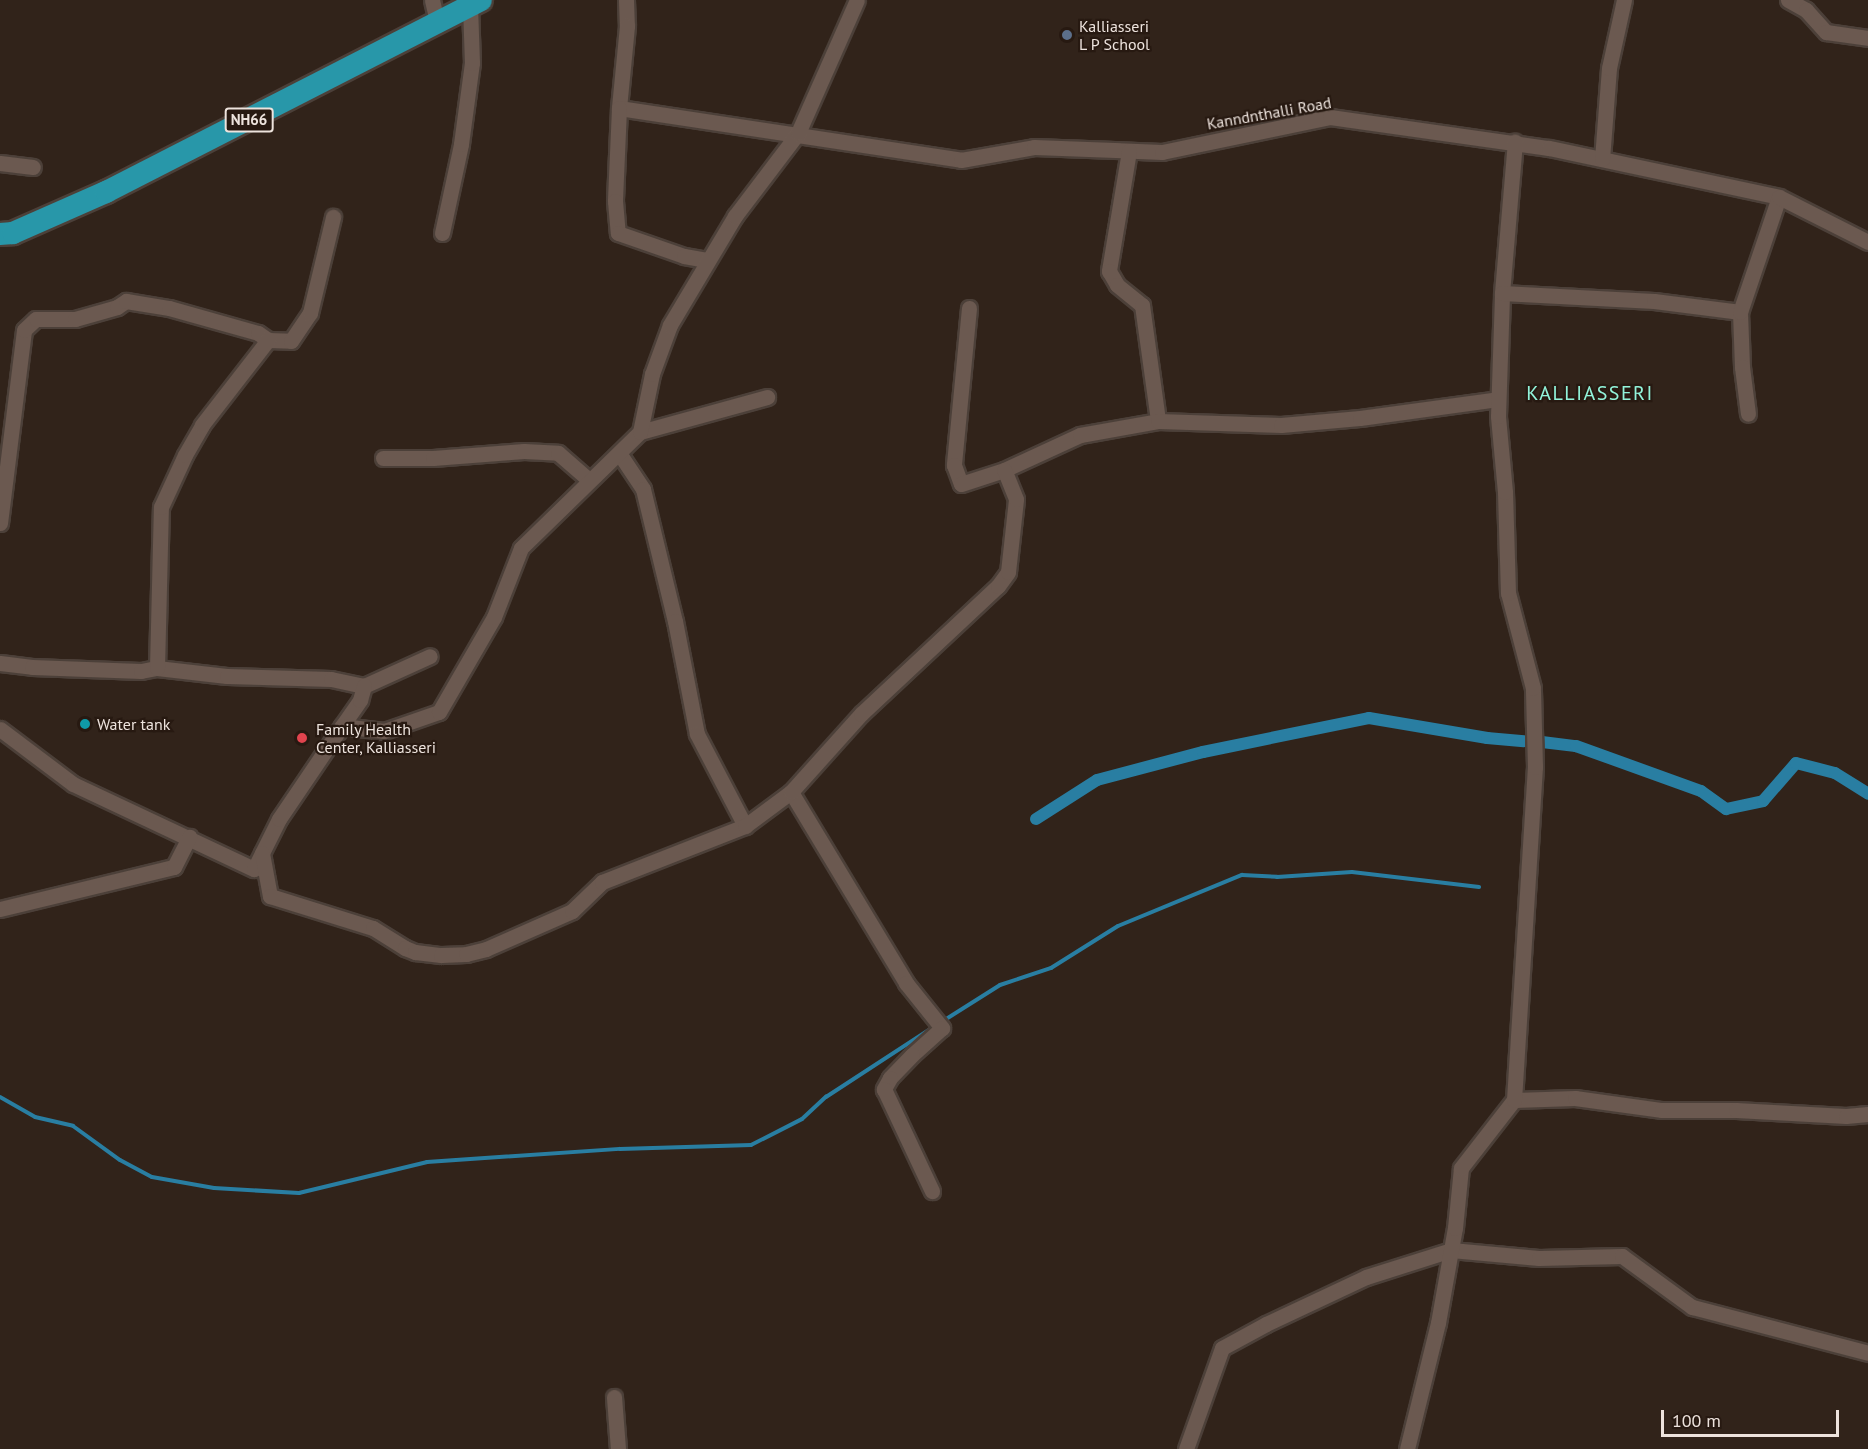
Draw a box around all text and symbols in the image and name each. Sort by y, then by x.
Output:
place label: Kalliasseri L P School [1079,16,1151,54]
marker: Kalliasseri L P School [1060,28,1074,42]
street label: Kanndnthalli Road [1205,93,1333,133]
road number: NH66 [224,108,274,132]
district label: KALLIASSERI [1526,381,1654,405]
place label: Water tank [97,714,170,734]
marker: Water tank [78,717,92,731]
place label: Family Health Center, Kalliasseri [316,719,437,757]
marker: Family Health Center, Kalliasseri [293,729,311,747]
scale bar [1664,1398,1842,1436]
text: 100 m [1672,1409,1721,1432]

